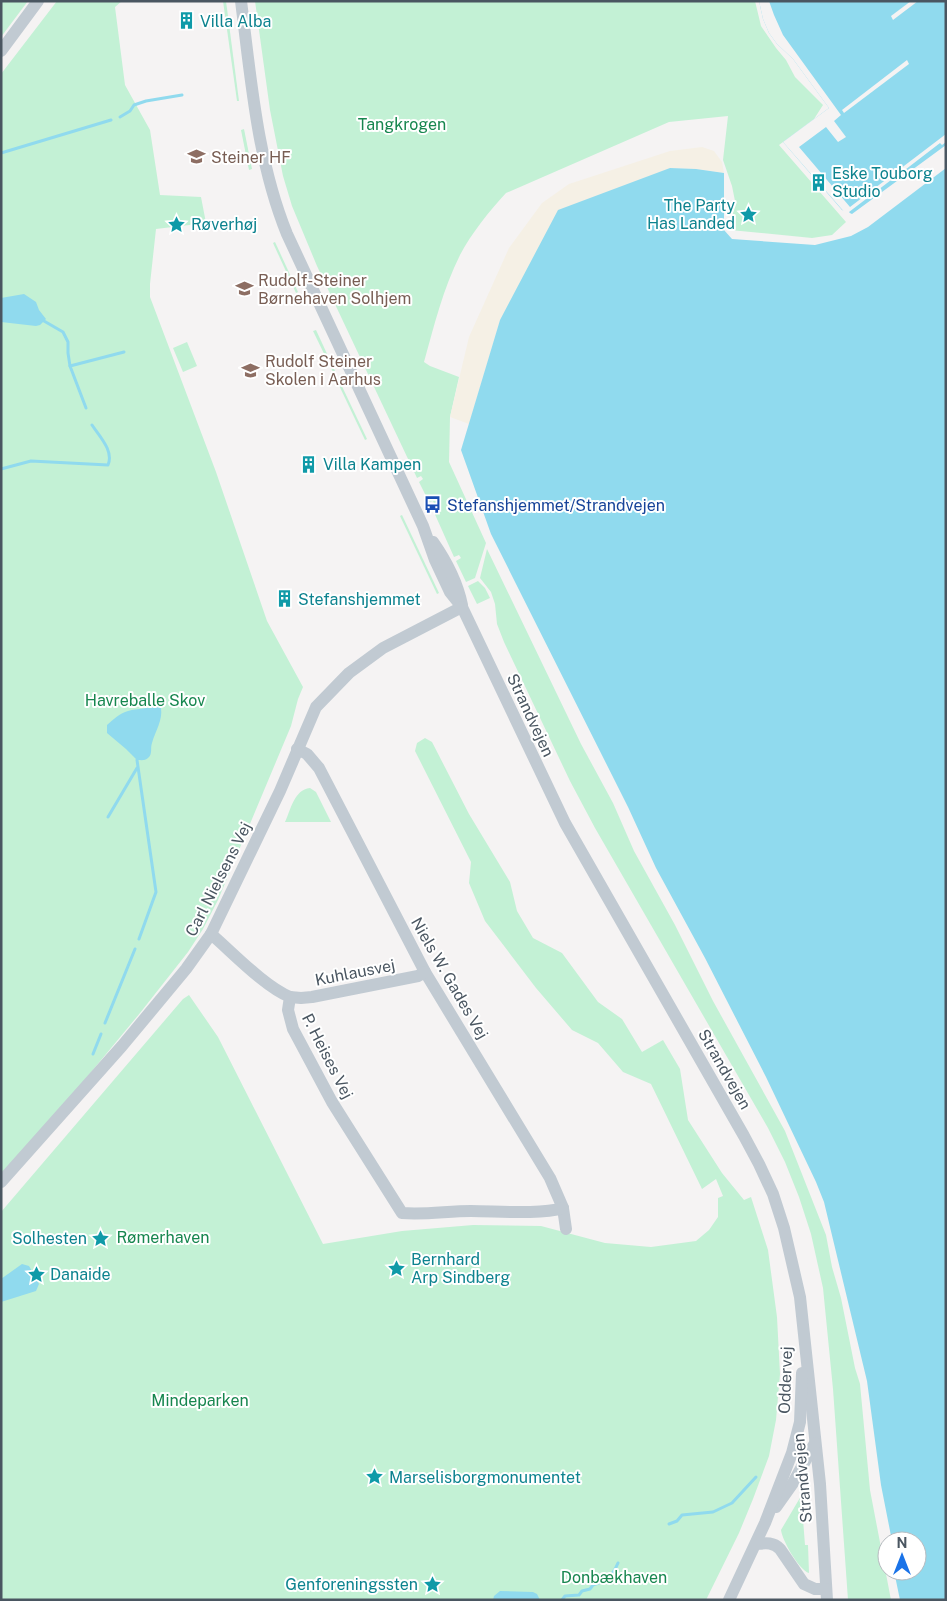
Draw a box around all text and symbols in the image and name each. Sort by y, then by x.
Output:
building icon: Villa Alba [176,11,196,31]
place label: Villa Alba [200,12,271,31]
park label: Tangkrogen [358,115,446,134]
school or university icon: Steiner HF [187,147,207,167]
place label: Steiner HF [211,148,291,167]
place label: Eske Touborg Studio [832,164,933,201]
building icon: Eske Touborg Studio [808,172,828,192]
place label: The Party Has Landed [647,196,735,233]
place icon: The Party Has Landed [739,204,759,224]
place icon: Røverhøj [167,214,187,234]
place label: Røverhøj [191,215,257,234]
place label: Rudolf-Steiner Børnehaven Solhjem [258,271,411,308]
school or university icon: Rudolf-Steiner Børnehaven Solhjem [234,279,254,299]
place label: Rudolf Steiner Skolen i Aarhus [265,352,381,389]
school or university icon: Rudolf Steiner Skolen i Aarhus [241,360,261,380]
building icon: Villa Kampen [299,454,319,474]
place label: Villa Kampen [323,455,421,474]
bus stop icon: Stefanshjemmet/Strandvejen [423,495,443,515]
place label: Stefanshjemmet/Strandvejen [447,496,665,515]
building icon: Stefanshjemmet [274,589,294,609]
place label: Stefanshjemmet [298,590,421,609]
street label: Strandvejen [503,671,558,760]
park label: Havreballe Skov [85,691,205,710]
street label: Carl Nielsens Vej [181,819,255,940]
street label: Niels W. Gades Vej [407,914,492,1042]
street label: Kuhlausvej [313,955,397,990]
street label: P. Heises Vej [298,1010,357,1102]
street label: Strandvejen [694,1026,755,1113]
place icon: Solhesten [91,1228,111,1248]
park label: Rømerhaven [116,1228,210,1247]
place label: Solhesten [12,1229,87,1248]
place label: Bernhard Arp Sindberg [411,1250,510,1287]
place icon: Bernhard Arp Sindberg [387,1258,407,1278]
place icon: Danaide [26,1264,46,1284]
place label: Danaide [50,1265,111,1284]
street label: Oddervej [775,1346,796,1414]
park label: Mindeparken [151,1391,249,1410]
street label: Strandvejen [789,1432,816,1523]
place icon: Marselisborgmonumentet [365,1467,385,1487]
place label: Marselisborgmonumentet [389,1468,581,1487]
north arrow [877,1531,927,1581]
text: N [897,1535,907,1551]
park label: Donbækhaven [561,1568,667,1587]
place icon: Genforeningssten [422,1574,442,1594]
place label: Genforeningssten [285,1575,418,1594]

